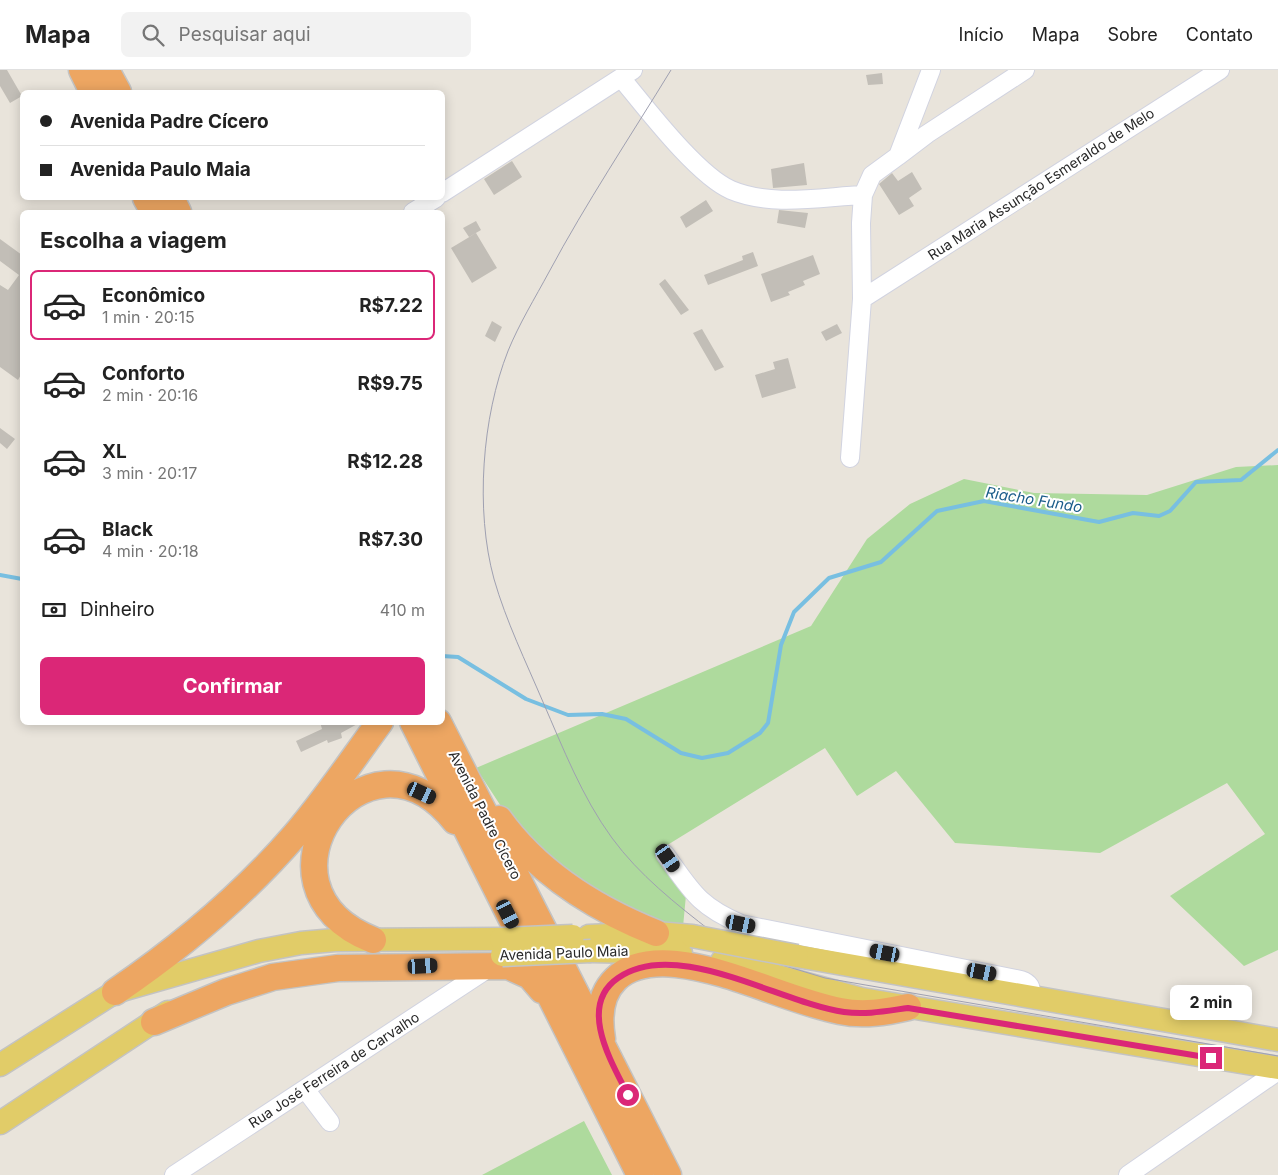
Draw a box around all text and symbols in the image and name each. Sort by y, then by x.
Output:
search box [121,12,471,57]
text: Mapa [25,20,91,49]
icon: search [139,21,167,49]
text: Pesquisar aqui [179,23,311,46]
text: Início [959,24,1004,45]
text: Mapa [1032,24,1079,45]
text: Sobre [1107,24,1158,45]
text: Contato [1186,24,1253,45]
street label: Rua Maria Assunção Esmeraldo de Melo [924,104,1157,263]
text: Avenida Padre Cícero [70,110,269,133]
text: Avenida Paulo Maia [70,158,251,181]
text: Escolha a viagem [40,227,227,253]
icon: car [42,283,87,328]
text: Econômico [102,284,205,307]
text: R$7.22 [359,294,423,317]
text: 1 min · 20:15 [102,307,195,327]
icon: car [42,361,87,406]
text: Conforto [102,362,185,385]
text: R$9.75 [357,372,423,395]
text: 2 min · 20:16 [102,385,198,405]
icon: car [42,439,87,484]
text: XL [102,440,127,463]
text: R$12.28 [347,450,423,473]
text: 3 min · 20:17 [102,463,197,483]
water label: Riacho Fundo [984,482,1084,517]
icon: car [42,517,87,562]
text: Black [102,518,153,541]
text: R$7.30 [358,528,423,551]
text: 4 min · 20:18 [102,541,199,561]
icon: cash [40,596,68,624]
text: Dinheiro [80,598,155,621]
text: 410 m [380,600,425,620]
button: Confirmar [40,657,425,715]
street label: Avenida Padre Cícero [446,748,525,882]
car [405,780,438,806]
car [653,841,682,875]
car [494,897,521,931]
car [724,914,757,934]
street label: Avenida Paulo Maia [499,942,629,963]
car [868,943,901,963]
car [407,958,438,974]
car [965,962,998,982]
callout: 2 min [1170,986,1252,1020]
text: 2 min [1190,992,1232,1012]
street label: Rua José Ferreira de Carvalho [245,1008,422,1131]
route end [1200,1047,1222,1069]
route start [617,1084,639,1106]

